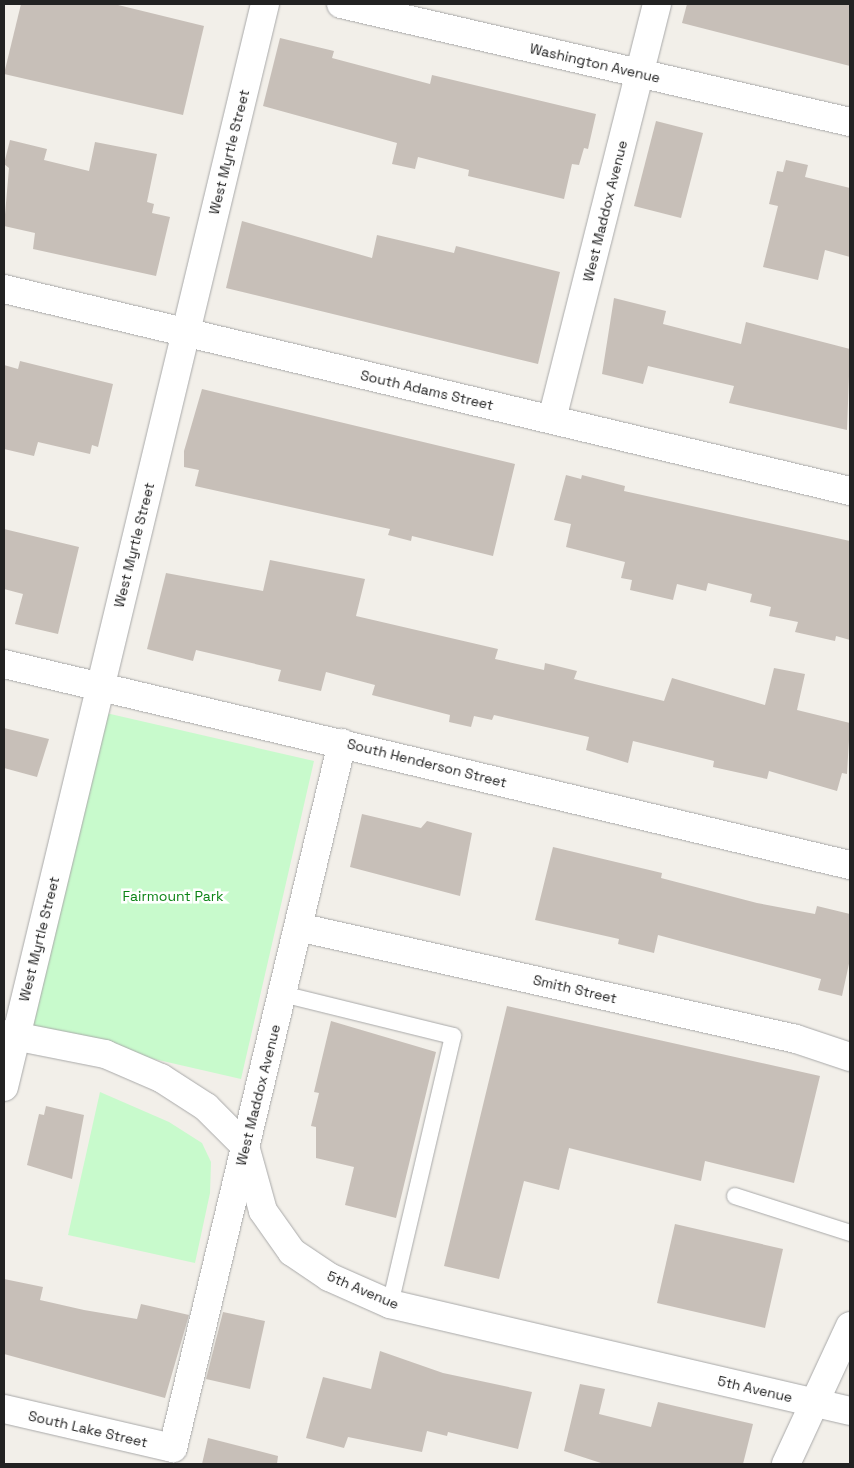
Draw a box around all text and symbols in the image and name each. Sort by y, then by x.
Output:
street label: Washington Avenue [528,40,662,86]
street label: West Myrtle Street [205,88,253,216]
street label: West Maddox Avenue [579,139,631,283]
street label: South Adams Street [359,367,495,413]
street label: West Myrtle Street [110,481,158,609]
street label: South Henderson Street [345,735,509,791]
street label: West Myrtle Street [15,875,63,1003]
park label: Fairmount Park [122,888,224,904]
street label: Smith Street [531,971,619,1007]
street label: West Maddox Avenue [232,1023,284,1167]
street label: 5th Avenue [325,1267,401,1313]
street label: 5th Avenue [716,1372,794,1406]
street label: South Lake Street [27,1407,149,1451]

